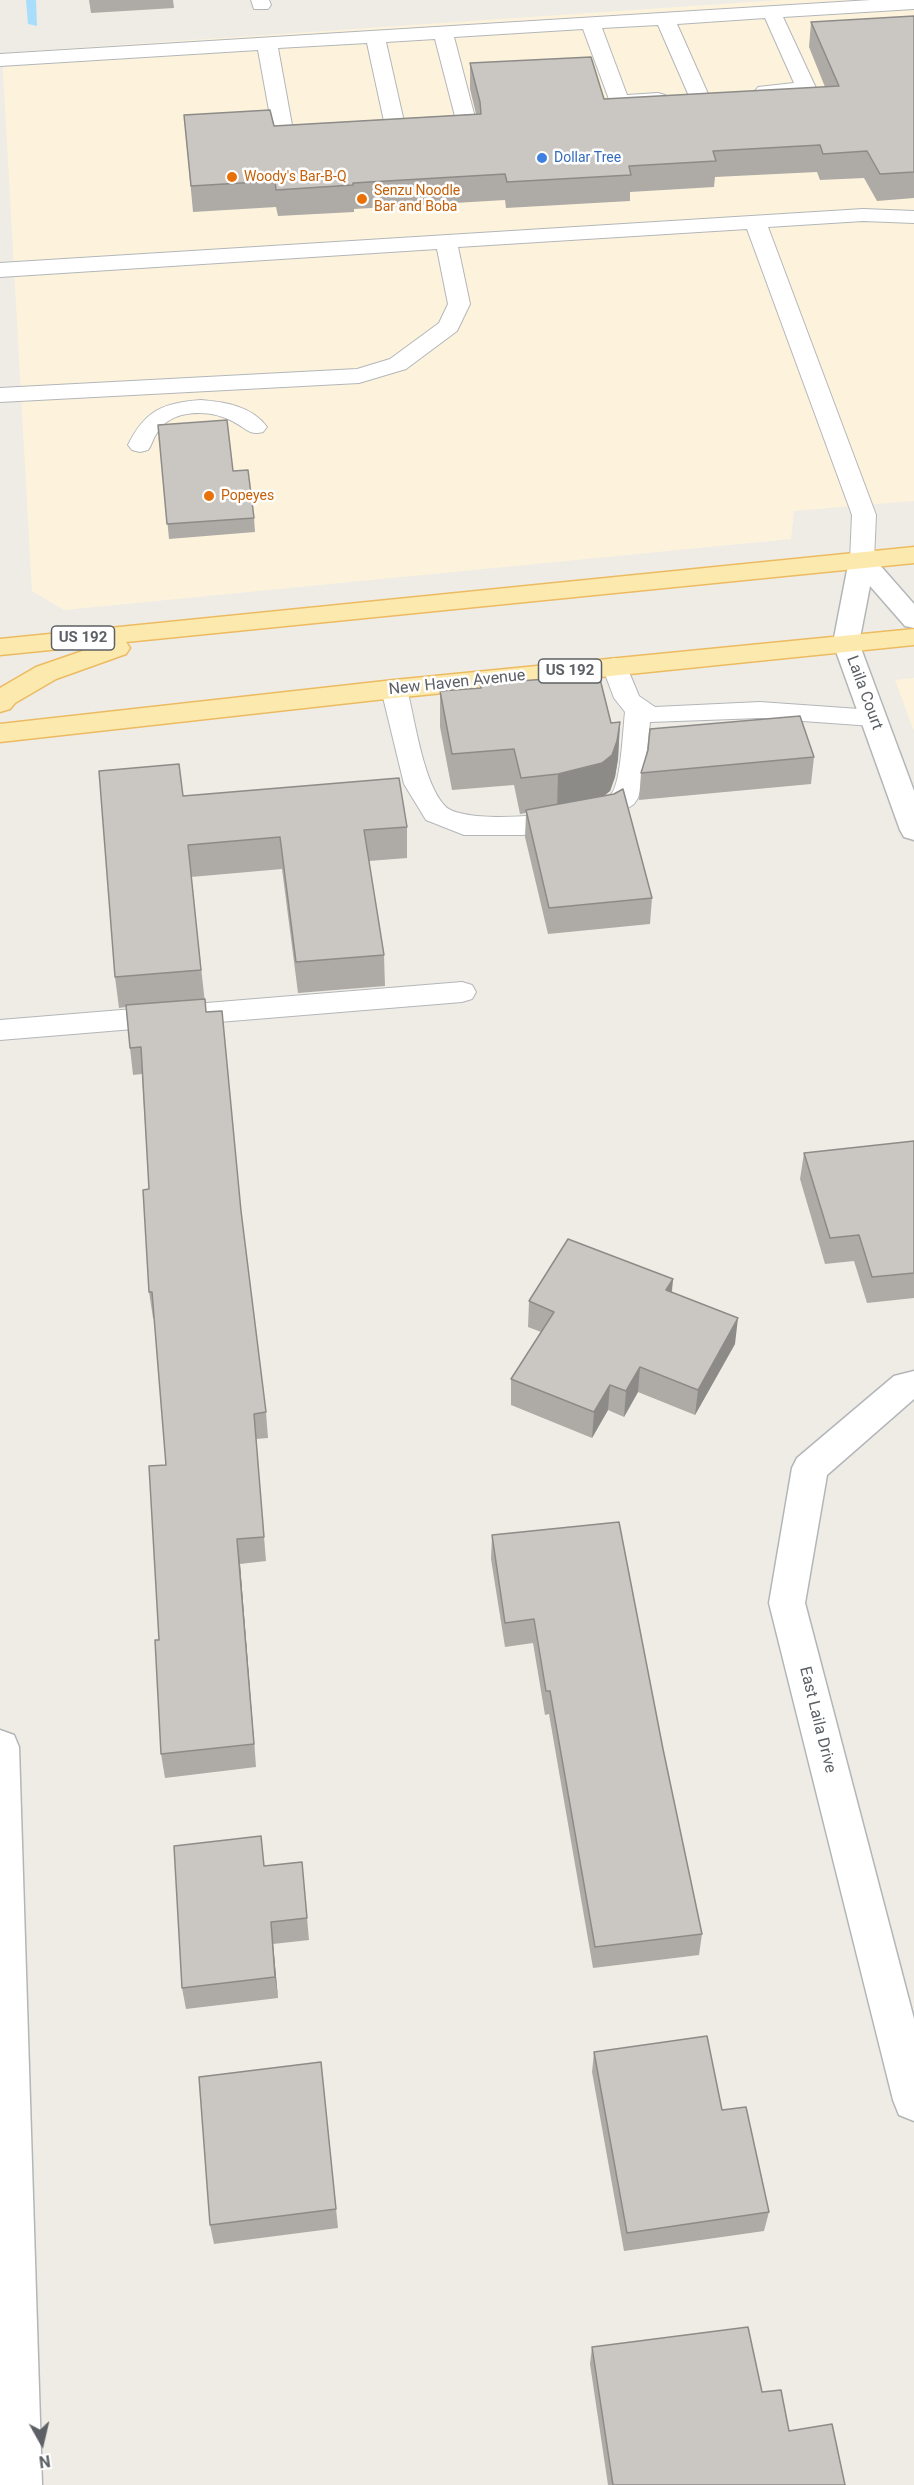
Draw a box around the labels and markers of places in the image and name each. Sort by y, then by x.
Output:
place label: Dollar Tree [554,150,621,166]
marker: Dollar Tree [535,151,549,165]
place label: Woody's Bar-B-Q [244,169,347,185]
marker: Woody's Bar-B-Q [225,170,239,184]
place label: Senzu Noodle Bar and Boba [374,183,460,216]
marker: Senzu Noodle Bar and Boba [355,192,369,206]
place label: Popeyes [221,488,274,504]
marker: Popeyes [202,489,216,503]

